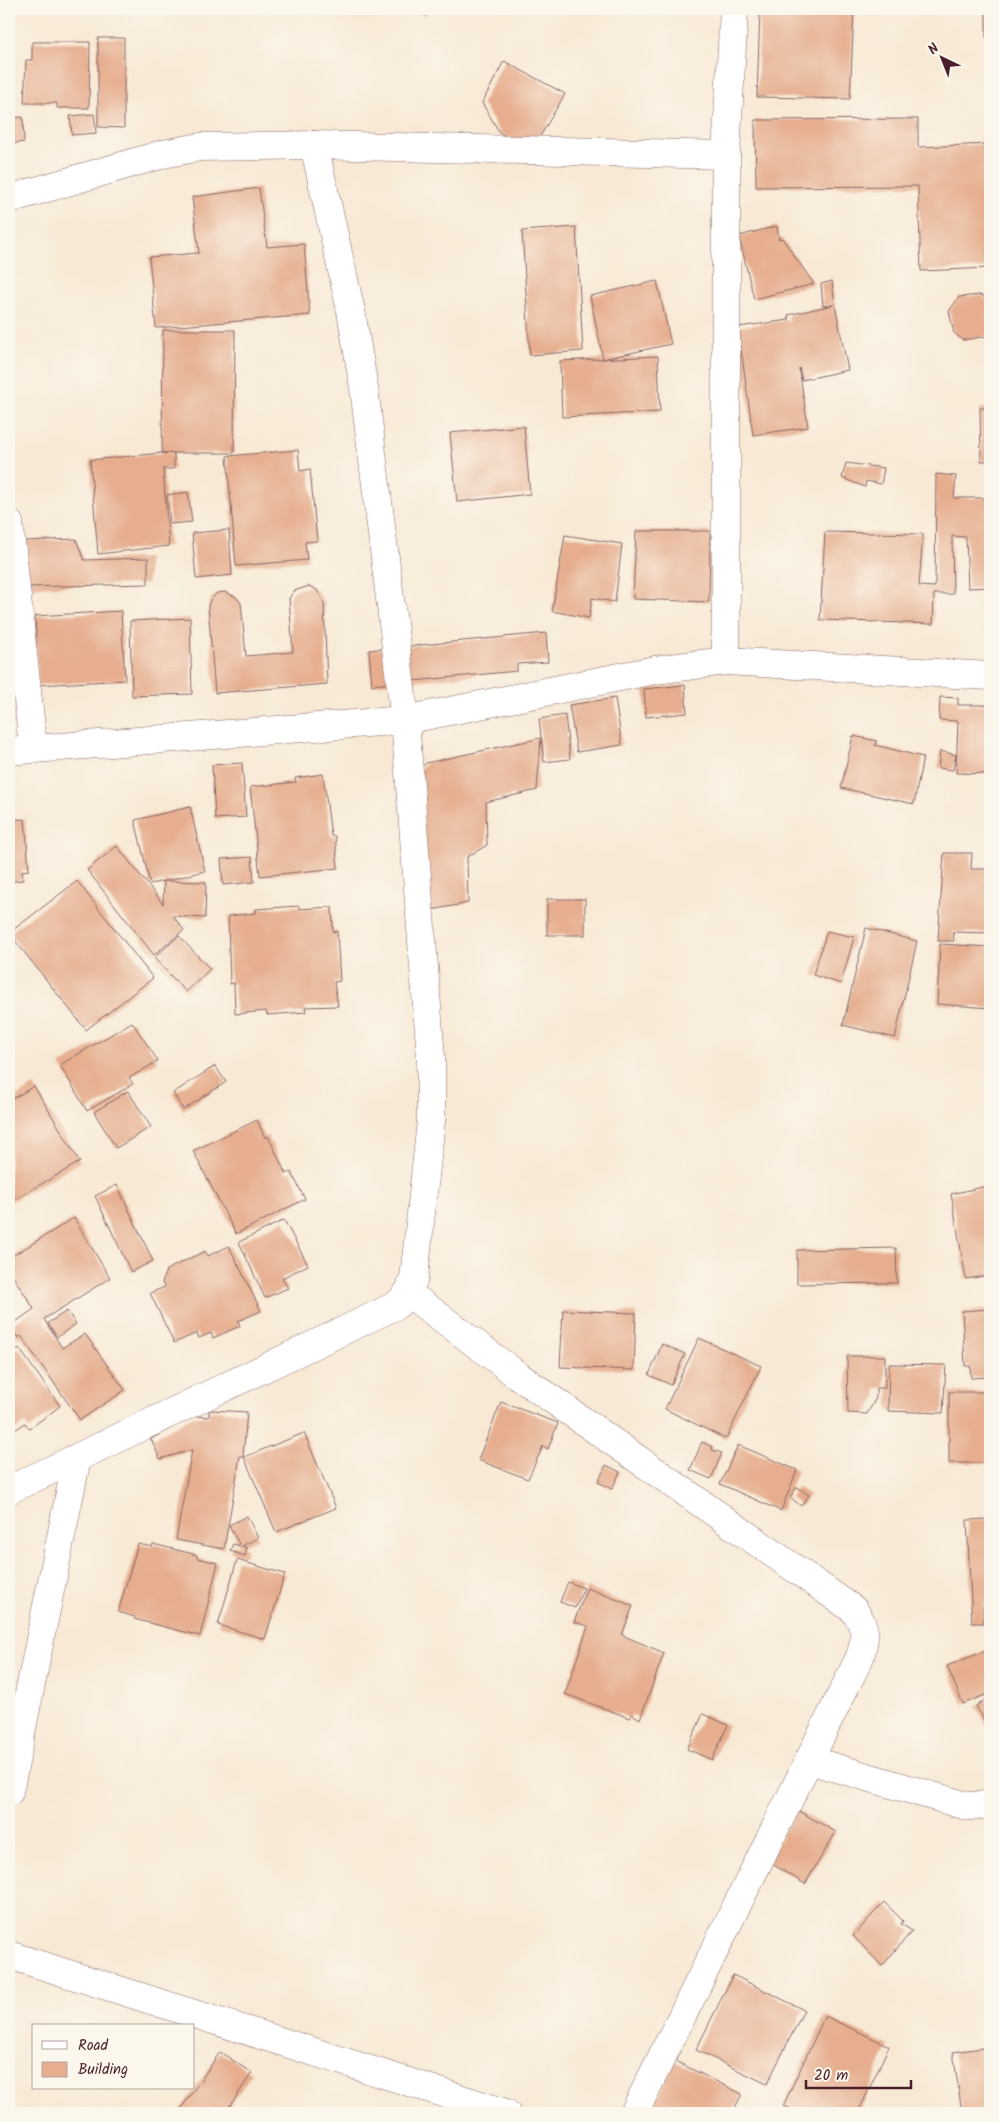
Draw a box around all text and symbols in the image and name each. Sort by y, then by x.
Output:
north arrow [916,32,966,82]
text: N [923,38,945,60]
legend [32,2024,195,2090]
text: Road [78,2034,109,2058]
scale bar [806,2057,912,2089]
text: Building [78,2058,128,2082]
text: 20 m [814,2064,848,2088]

